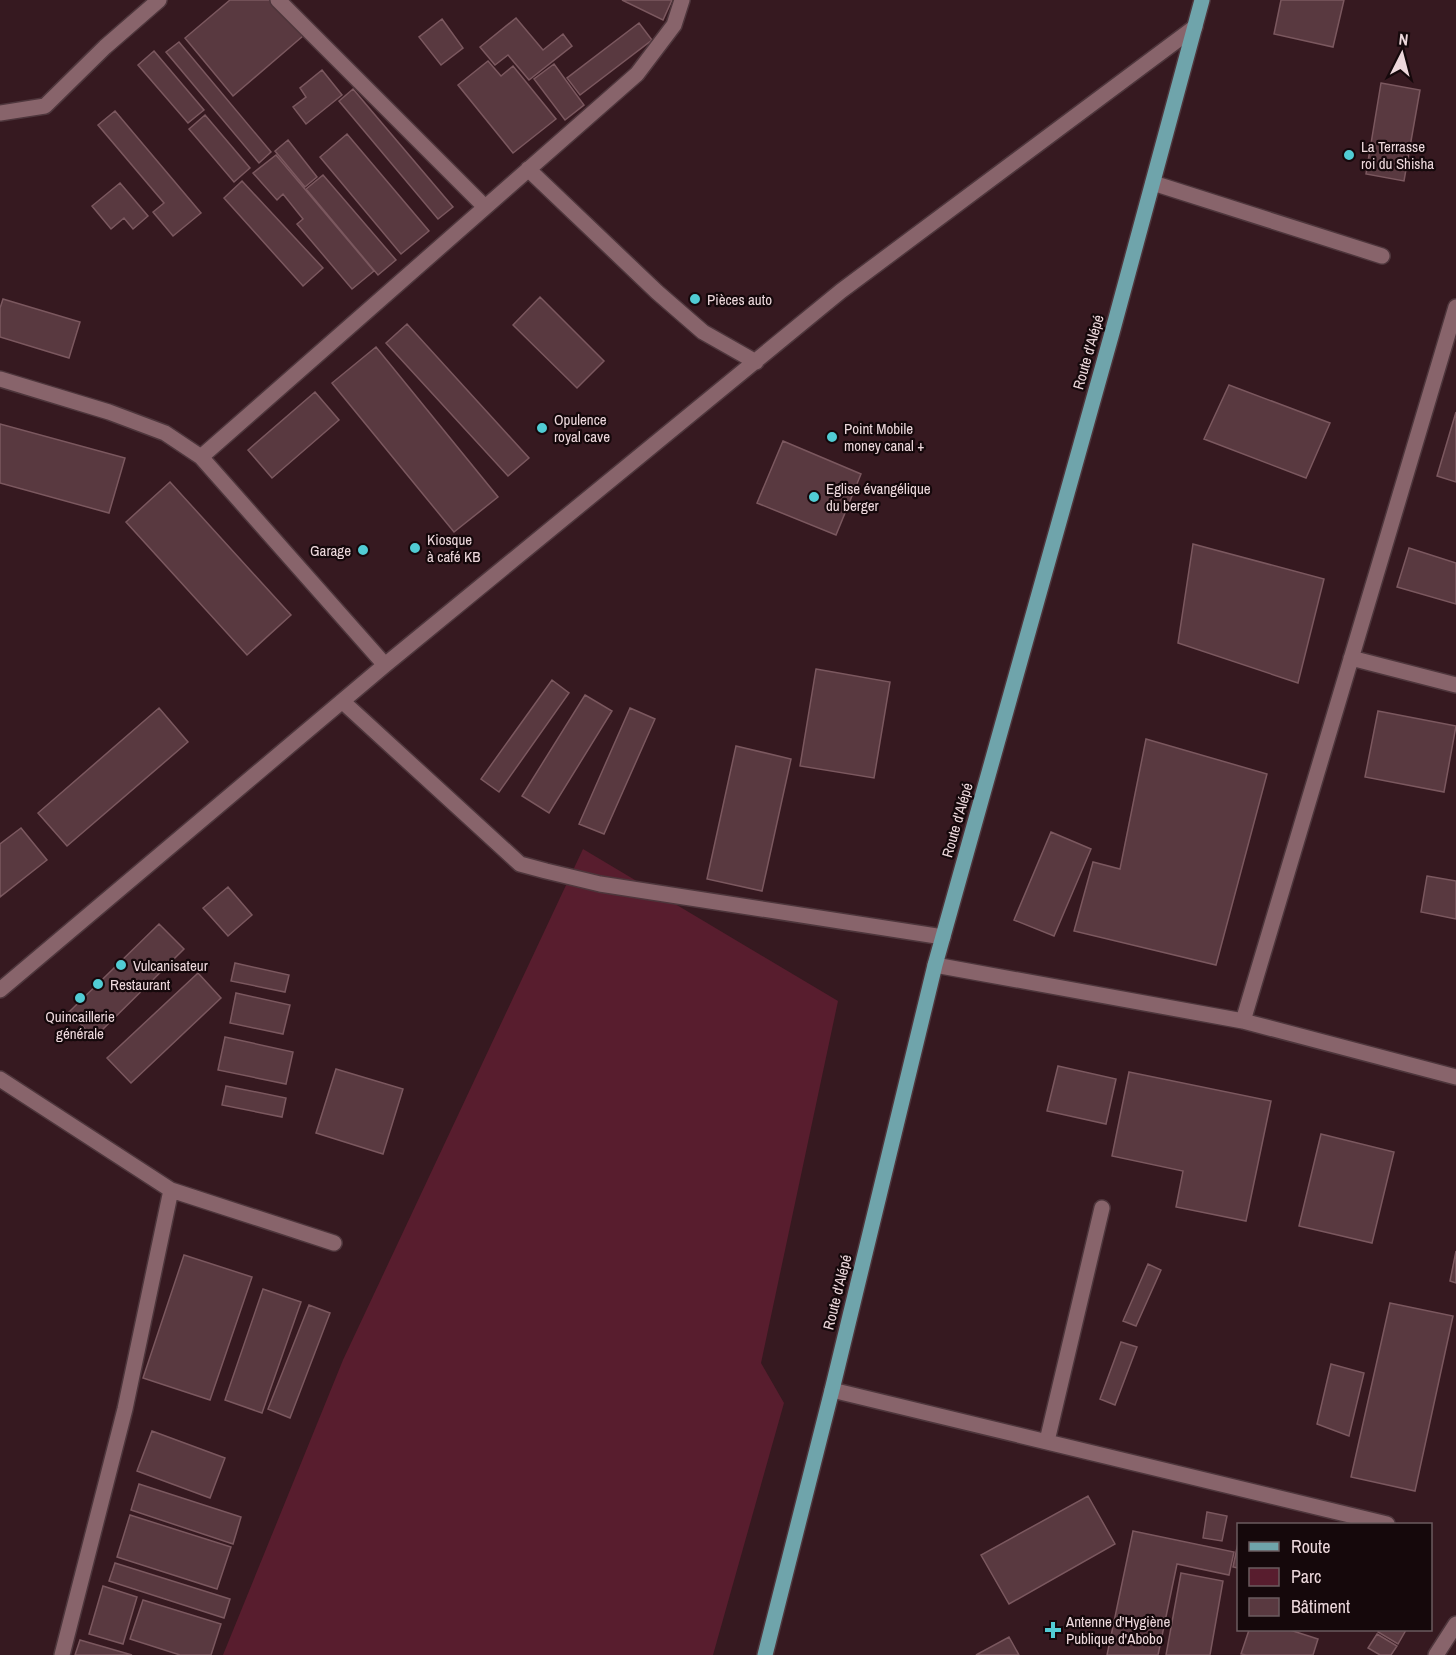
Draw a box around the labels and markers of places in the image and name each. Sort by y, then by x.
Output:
place label: La Terrasse roi du Shisha [1361,136,1434,174]
marker: La Terrasse roi du Shisha [1342,148,1356,162]
place label: Pièces auto [707,289,772,310]
marker: Pièces auto [688,292,702,306]
place label: Opulence royal cave [554,409,610,447]
place label: Point Mobile money canal + [844,418,924,456]
marker: Opulence royal cave [535,421,549,435]
marker: Point Mobile money canal + [825,430,839,444]
place label: Eglise évangélique du berger [826,478,931,516]
marker: Eglise évangélique du berger [807,490,821,504]
place label: Kiosque à café KB [427,529,480,567]
place label: Garage [310,540,351,561]
marker: Kiosque à café KB [408,541,422,555]
marker: Garage [356,543,370,557]
place label: Vulcanisateur [133,955,208,976]
marker: Vulcanisateur [114,958,128,972]
place label: Restaurant [110,974,171,995]
marker: Restaurant [91,977,105,991]
marker: Quincaillerie générale [73,991,87,1005]
place label: Quincaillerie générale [45,1006,115,1044]
place label: Antenne d'Hygiène Publique d'Abobo [1065,1611,1170,1649]
marker: Antenne d'Hygiène Publique d'Abobo [1044,1621,1062,1639]

